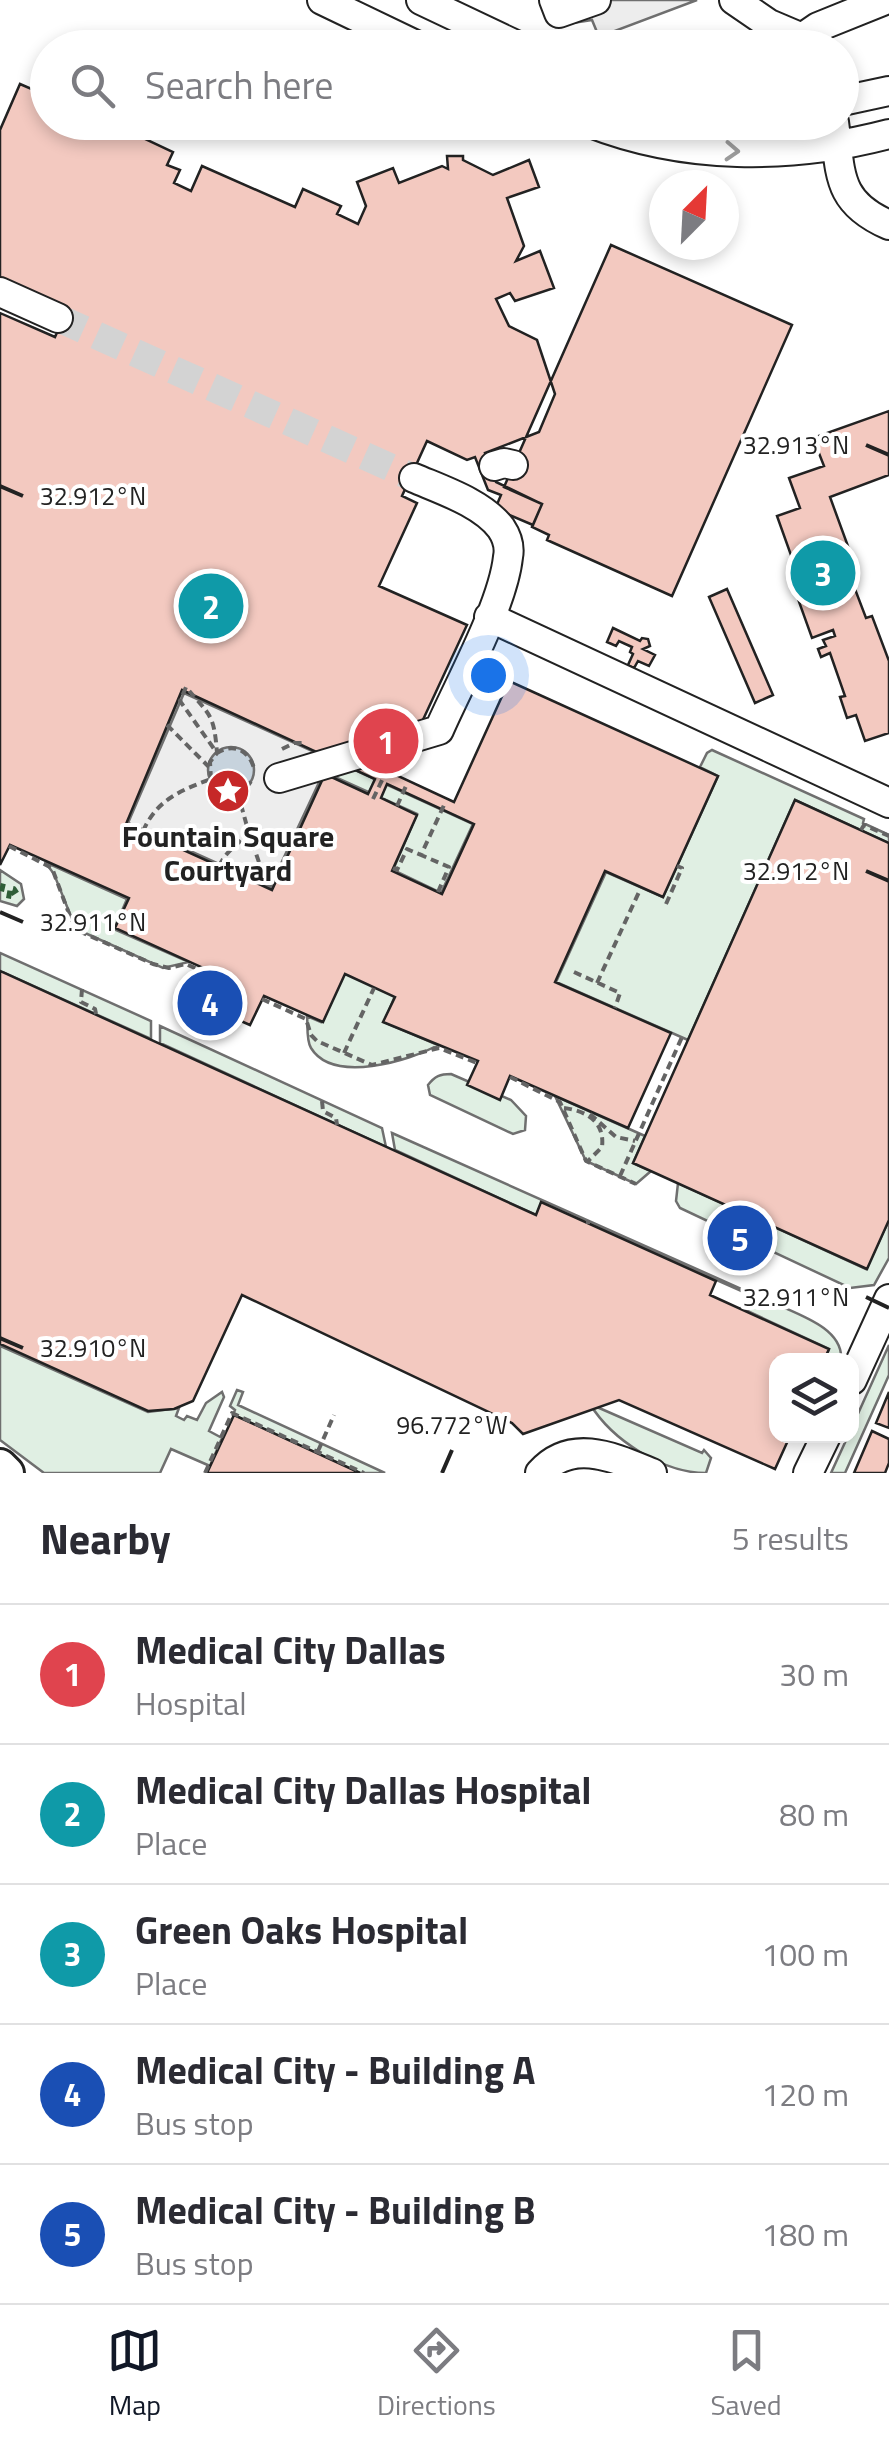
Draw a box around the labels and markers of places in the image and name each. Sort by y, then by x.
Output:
pin: 3 [790,536,856,610]
pin: 2 [178,568,244,644]
pin: 1 [354,704,418,778]
place icon: Fountain Square Courtyard [205,768,251,814]
place label: Fountain Square Courtyard [122,813,334,893]
pin: 4 [178,966,242,1040]
pin: 5 [708,1200,772,1276]

